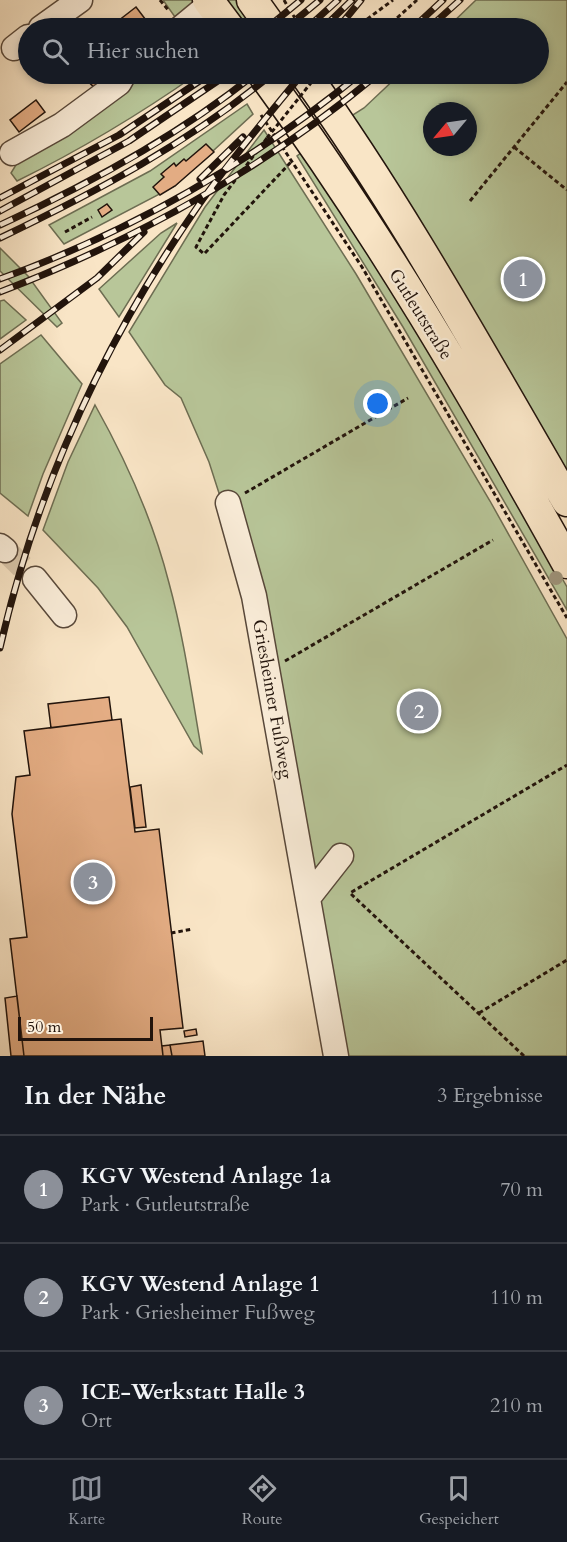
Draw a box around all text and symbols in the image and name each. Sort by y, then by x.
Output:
search box [18,18,549,84]
icon: search [39,35,72,68]
text: Hier suchen [87,36,200,66]
north arrow [423,102,477,156]
pin: 1 [504,256,542,302]
street label: Gutleutstraße [383,264,458,365]
your location [363,389,392,418]
street label: Griesheimer Fußweg [246,617,299,782]
pin: 2 [400,688,438,734]
pin: 3 [74,860,112,904]
scale bar [18,1014,153,1042]
text: 50 m [27,1016,61,1038]
text: In der Nähe [24,1078,166,1113]
text: 3 Ergebnisse [437,1082,543,1109]
text: KGV Westend Anlage 1a [81,1161,331,1191]
text: 1 [38,1176,49,1203]
text: 70 m [500,1176,543,1203]
text: Park · Gutleutstraße [81,1191,250,1218]
text: KGV Westend Anlage 1 [81,1269,320,1299]
text: 2 [38,1284,49,1311]
text: 110 m [490,1284,543,1311]
text: Park · Griesheimer Fußweg [81,1299,315,1326]
text: ICE-Werkstatt Halle 3 [81,1377,305,1407]
text: 3 [38,1392,49,1419]
text: 210 m [490,1392,543,1419]
text: Ort [81,1407,112,1434]
tab: Karte [68,1472,105,1530]
tab: Route [242,1472,283,1530]
tab: Gespeichert [419,1472,499,1530]

